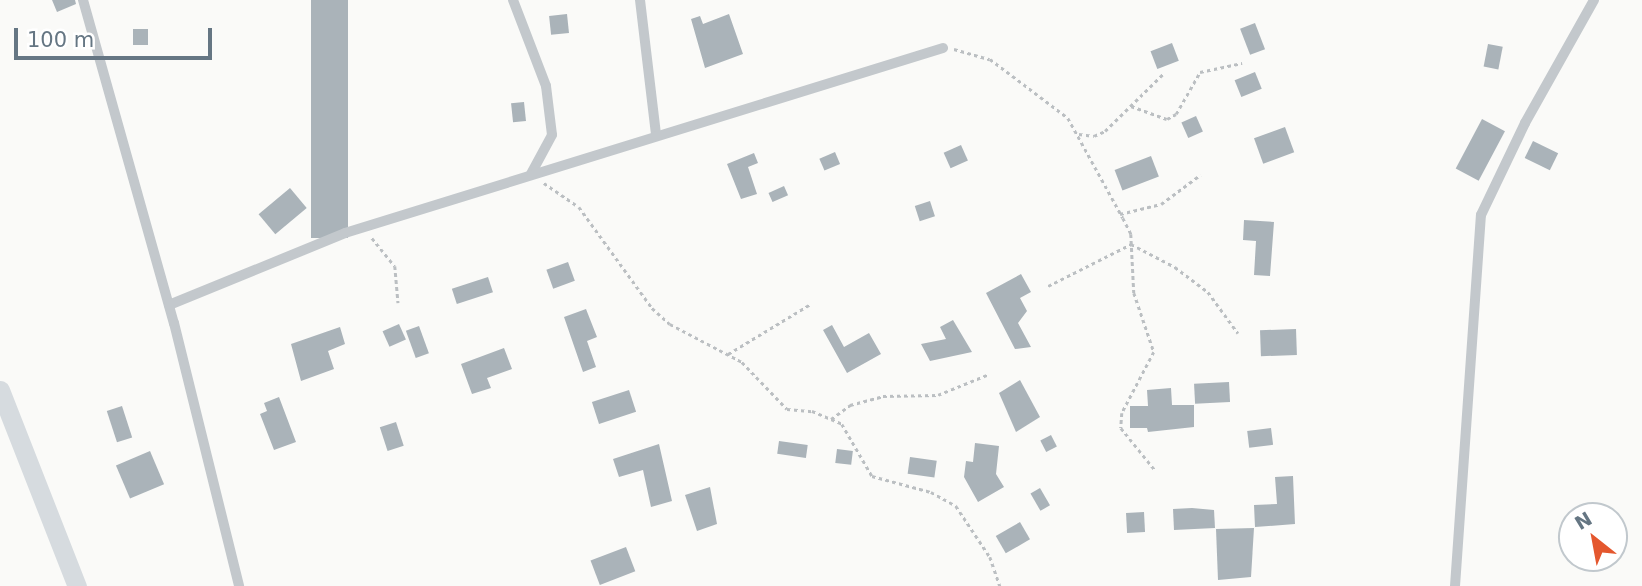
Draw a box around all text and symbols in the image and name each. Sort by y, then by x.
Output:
scale bar [18,14,215,58]
text: 100 m [27,28,94,52]
north arrow [1558,502,1628,572]
text: N [1571,507,1596,534]

